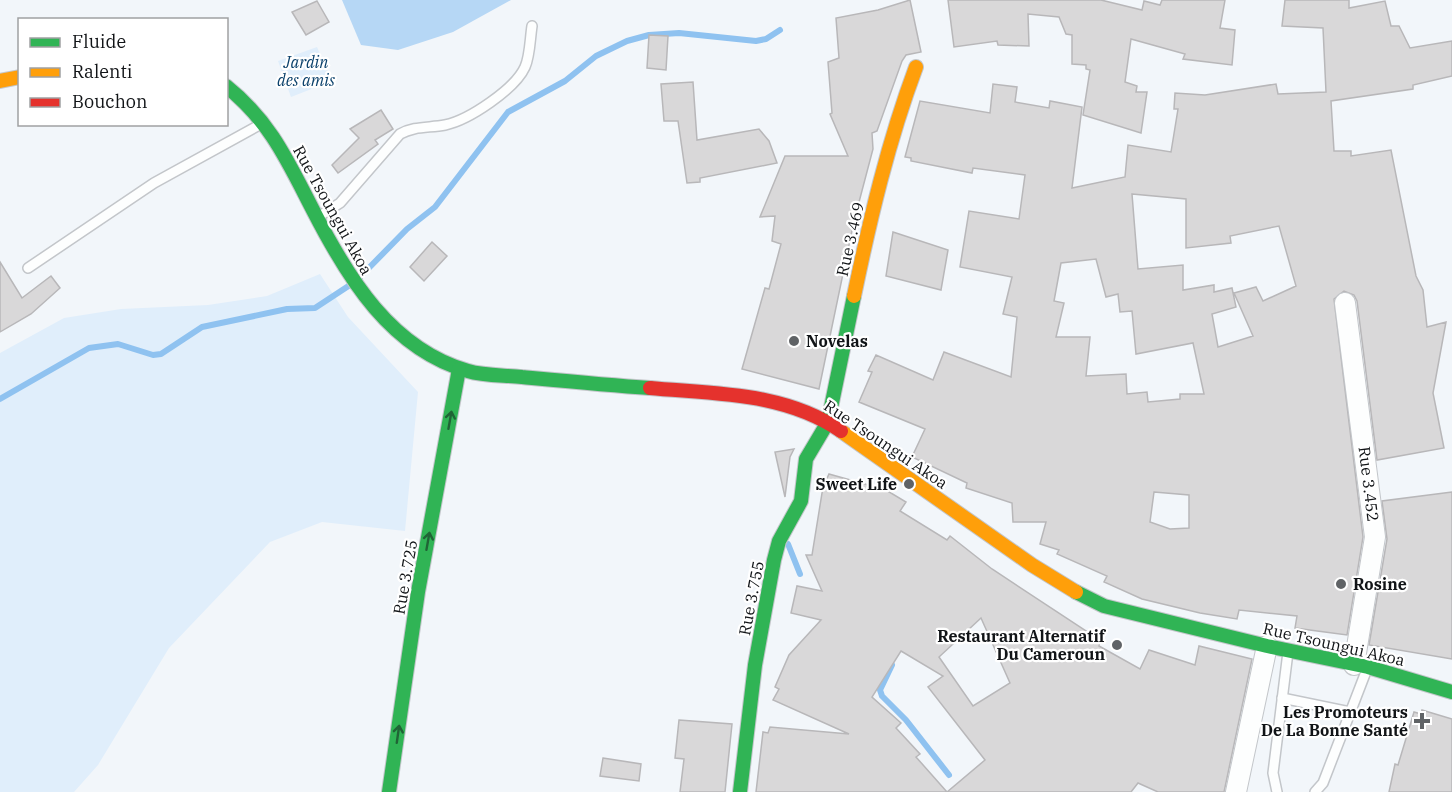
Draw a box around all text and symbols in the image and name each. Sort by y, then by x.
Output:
legend [18,18,228,126]
text: Fluide [72,30,126,53]
park label: Jardin des amis [277,52,335,90]
text: Ralenti [72,60,133,83]
text: Bouchon [72,90,148,113]
street label: Rue Tsoungui Akoa [289,142,377,278]
street label: Rue 3.469 [832,200,868,278]
place label: Novelas [806,331,868,351]
marker: Novelas [787,334,801,348]
street label: Rue Tsoungui Akoa [820,395,952,493]
one-way arrow [445,411,456,431]
street label: Rue 3.452 [1354,445,1384,523]
place label: Sweet Life [816,474,897,494]
marker: Sweet Life [902,477,916,491]
one-way arrow [423,532,434,552]
street label: Rue 3.725 [389,538,421,616]
street label: Rue 3.755 [734,559,768,637]
place label: Rosine [1353,574,1407,594]
marker: Rosine [1334,577,1348,591]
street label: Rue Tsoungui Akoa [1261,618,1407,670]
place label: Restaurant Alternatif Du Cameroun [937,626,1107,664]
marker: Restaurant Alternatif Du Cameroun [1110,638,1124,652]
place label: Les Promoteurs De La Bonne Santé [1261,702,1408,740]
marker: Les Promoteurs De La Bonne Santé [1413,712,1431,730]
one-way arrow [392,725,403,744]

